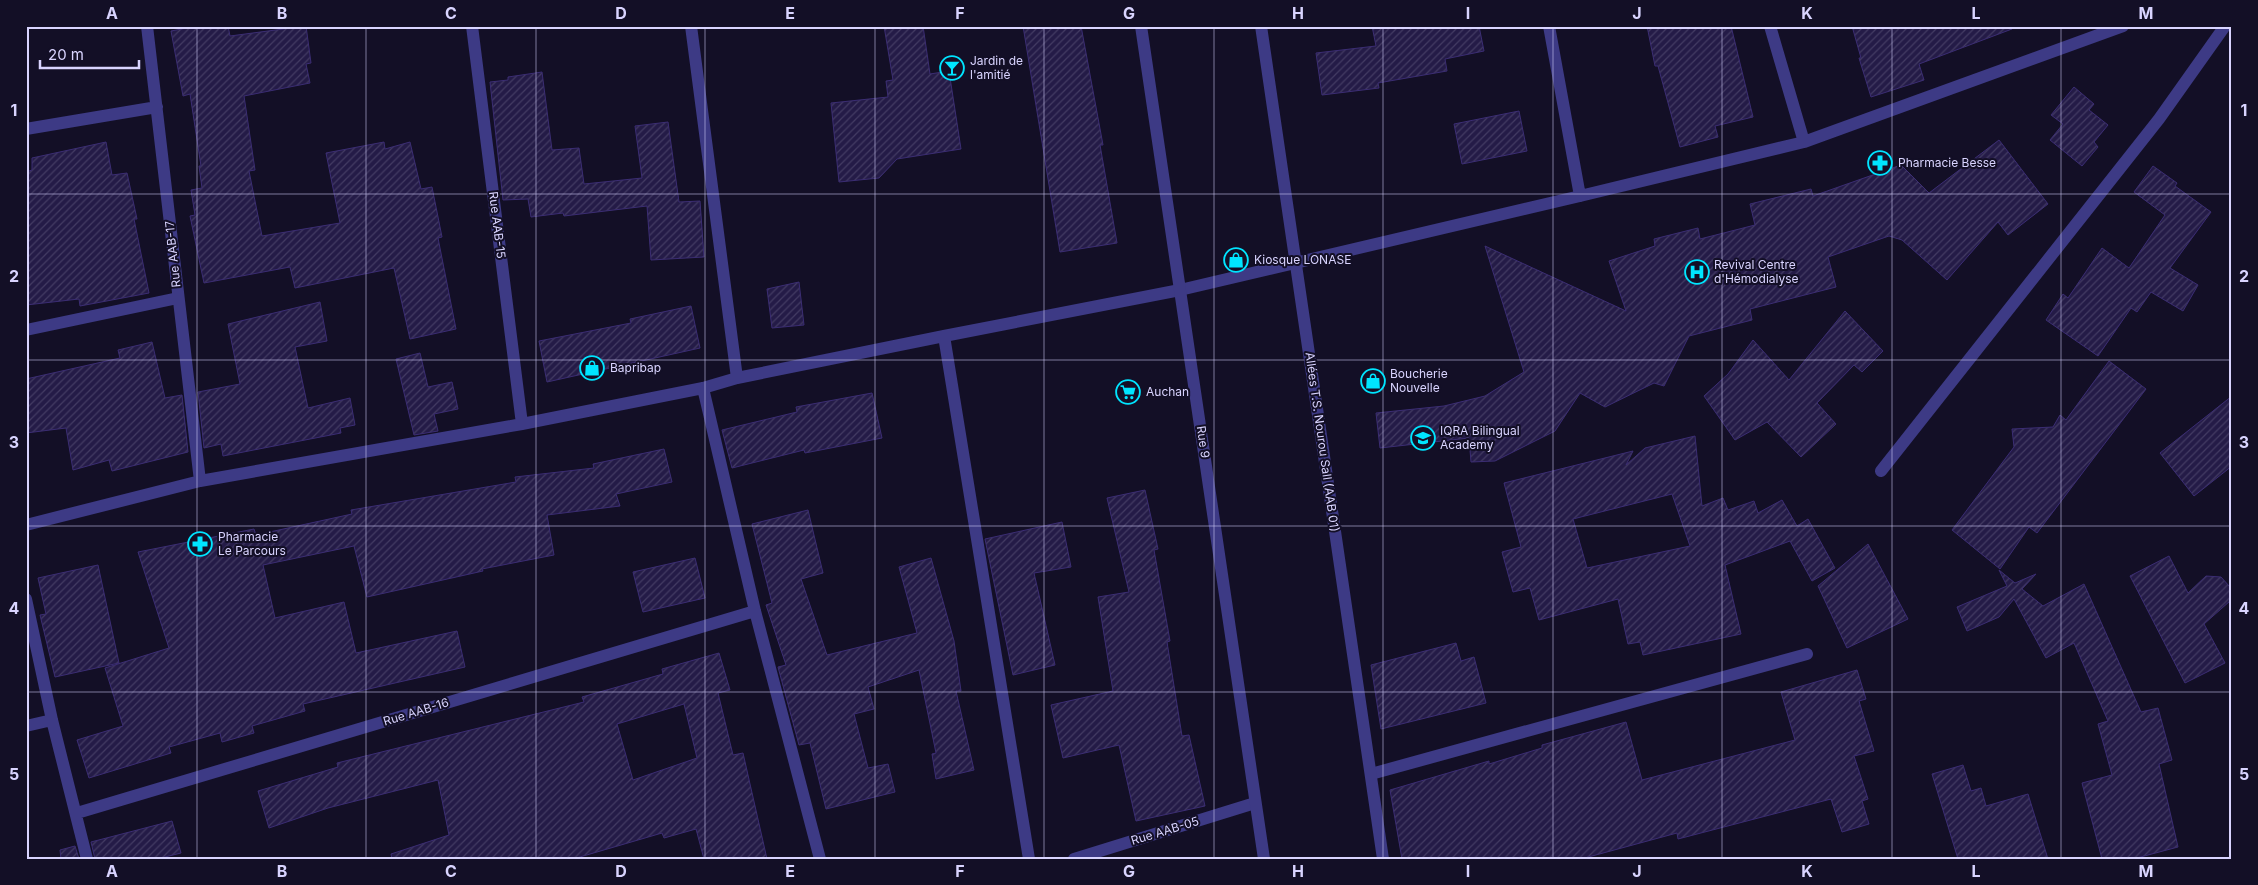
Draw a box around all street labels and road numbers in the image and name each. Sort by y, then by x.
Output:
street label: Rue AAB-15 [486,191,509,259]
street label: Rue AAB-17 [162,220,183,288]
street label: Allées T.S. Nourou Sall (AAB 01) [1302,351,1343,533]
street label: Rue 9 [1194,425,1213,459]
street label: Rue AAB-16 [381,694,450,729]
street label: Rue AAB-05 [1129,813,1201,848]

